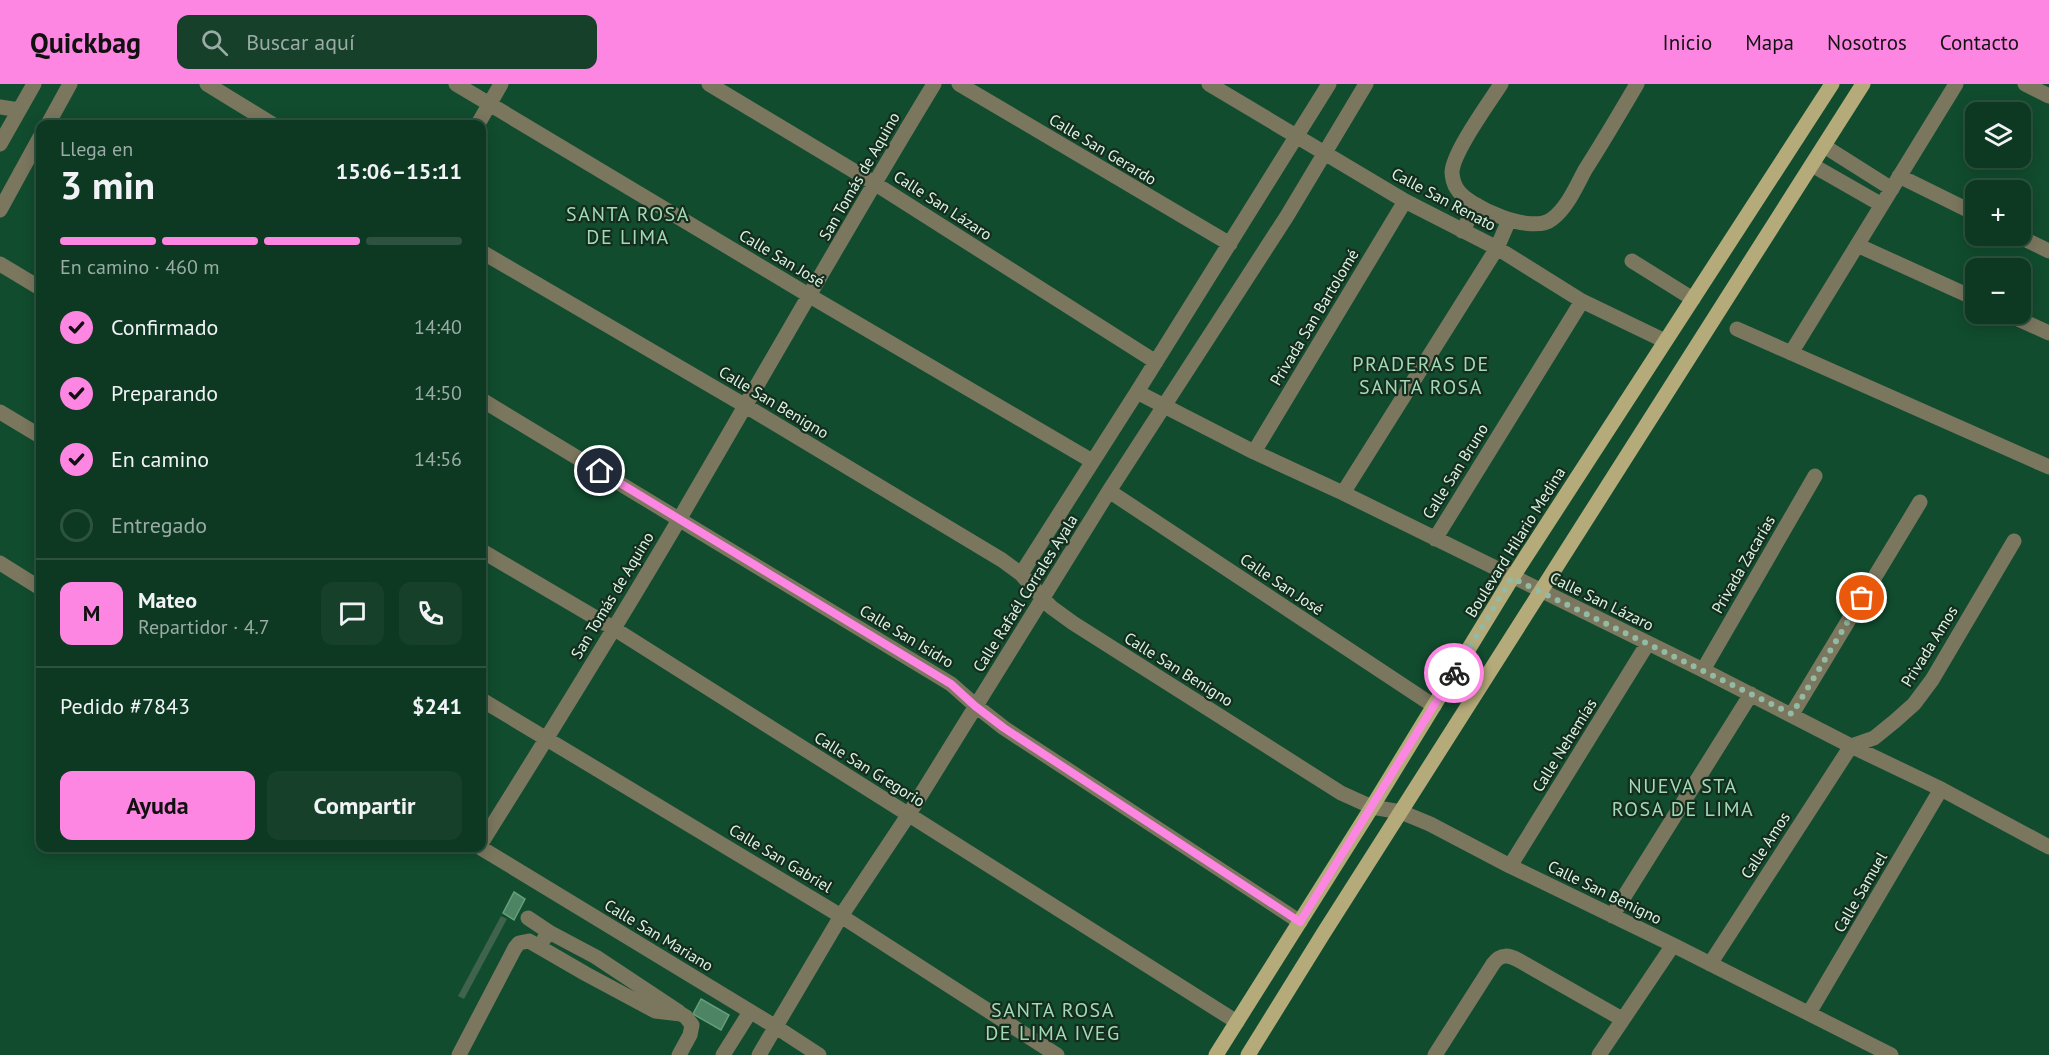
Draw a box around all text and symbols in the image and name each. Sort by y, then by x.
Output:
search box [177,15,597,69]
text: Quickbag [30,24,141,61]
icon: search [198,26,231,59]
text: Buscar aquí [246,28,355,56]
text: Inicio [1663,29,1712,56]
text: Mapa [1745,29,1794,56]
text: Nosotros [1827,29,1907,56]
text: Contacto [1940,29,2019,56]
map controls [1965,102,2031,324]
button: layers [1965,102,2031,168]
street label: San Tomás de Aquino [814,108,904,244]
street label: Calle San Gerardo [1046,109,1160,189]
text: Llega en [60,136,133,162]
text: 15:06–15:11 [336,157,462,185]
text: 3 min [60,159,155,210]
street label: Calle San Renato [1388,163,1500,235]
street label: Calle San Lázaro [890,166,996,244]
button: + [1965,180,2031,246]
district label: SANTA ROSA DE LIMA [566,201,690,250]
street label: Calle San José [736,225,828,291]
street label: Privada San Bartolomé [1265,245,1363,389]
text: En camino · 460 m [60,254,220,280]
button: − [1965,258,2031,324]
icon: check [60,311,93,344]
text: Confirmado [111,313,218,341]
text: 14:40 [414,314,462,340]
district label: PRADERAS DE SANTA ROSA [1352,351,1490,400]
street label: Calle San Benigno [716,361,832,443]
icon: check [60,377,93,410]
text: Preparando [111,379,218,407]
text: 14:50 [414,380,462,406]
street label: Calle San Bruno [1418,420,1492,522]
icon: check [60,443,93,476]
text: En camino [111,445,209,473]
pin [574,445,625,496]
text: 14:56 [414,446,462,472]
icon: home [583,454,616,487]
street label: Boulevard Hilario Medina [1461,463,1569,621]
text: Entregado [111,511,207,539]
street label: Calle Rafaél Corrales Ayala [968,511,1082,675]
street label: Privada Zacarías [1707,511,1779,617]
street label: San Tomás de Aquino [566,528,658,662]
street label: Calle San José [1237,549,1327,619]
street label: Calle San Lázaro [1547,567,1657,635]
pin [1836,572,1887,623]
icon: bag [1845,581,1878,614]
button: chat [321,582,384,645]
button: phone [399,582,462,645]
text: Mateo [138,586,197,614]
text: M [83,599,100,627]
street label: Calle San Isidro [856,600,958,672]
street label: Privada Amos [1896,602,1962,690]
text: Repartidor · 4.7 [138,614,270,640]
street label: Calle San Benigno [1121,628,1237,710]
courier [1424,643,1484,703]
icon: bike [1438,657,1471,690]
text: Pedido #7843 [60,692,190,720]
text: $241 [412,692,462,720]
street label: Calle Nehemías [1527,694,1601,795]
street label: Calle San Gregorio [811,727,929,811]
button: Ayuda [60,771,255,840]
button: Compartir [267,771,462,840]
district label: NUEVA STA ROSA DE LIMA [1612,773,1754,822]
street label: Calle Amos [1736,808,1794,882]
street label: Calle San Gabriel [726,819,837,897]
street label: Calle Samuel [1829,848,1891,936]
street label: Calle San Benigno [1545,856,1665,928]
street label: Calle San Mariano [601,895,717,975]
district label: SANTA ROSA DE LIMA IVEG [985,997,1121,1046]

